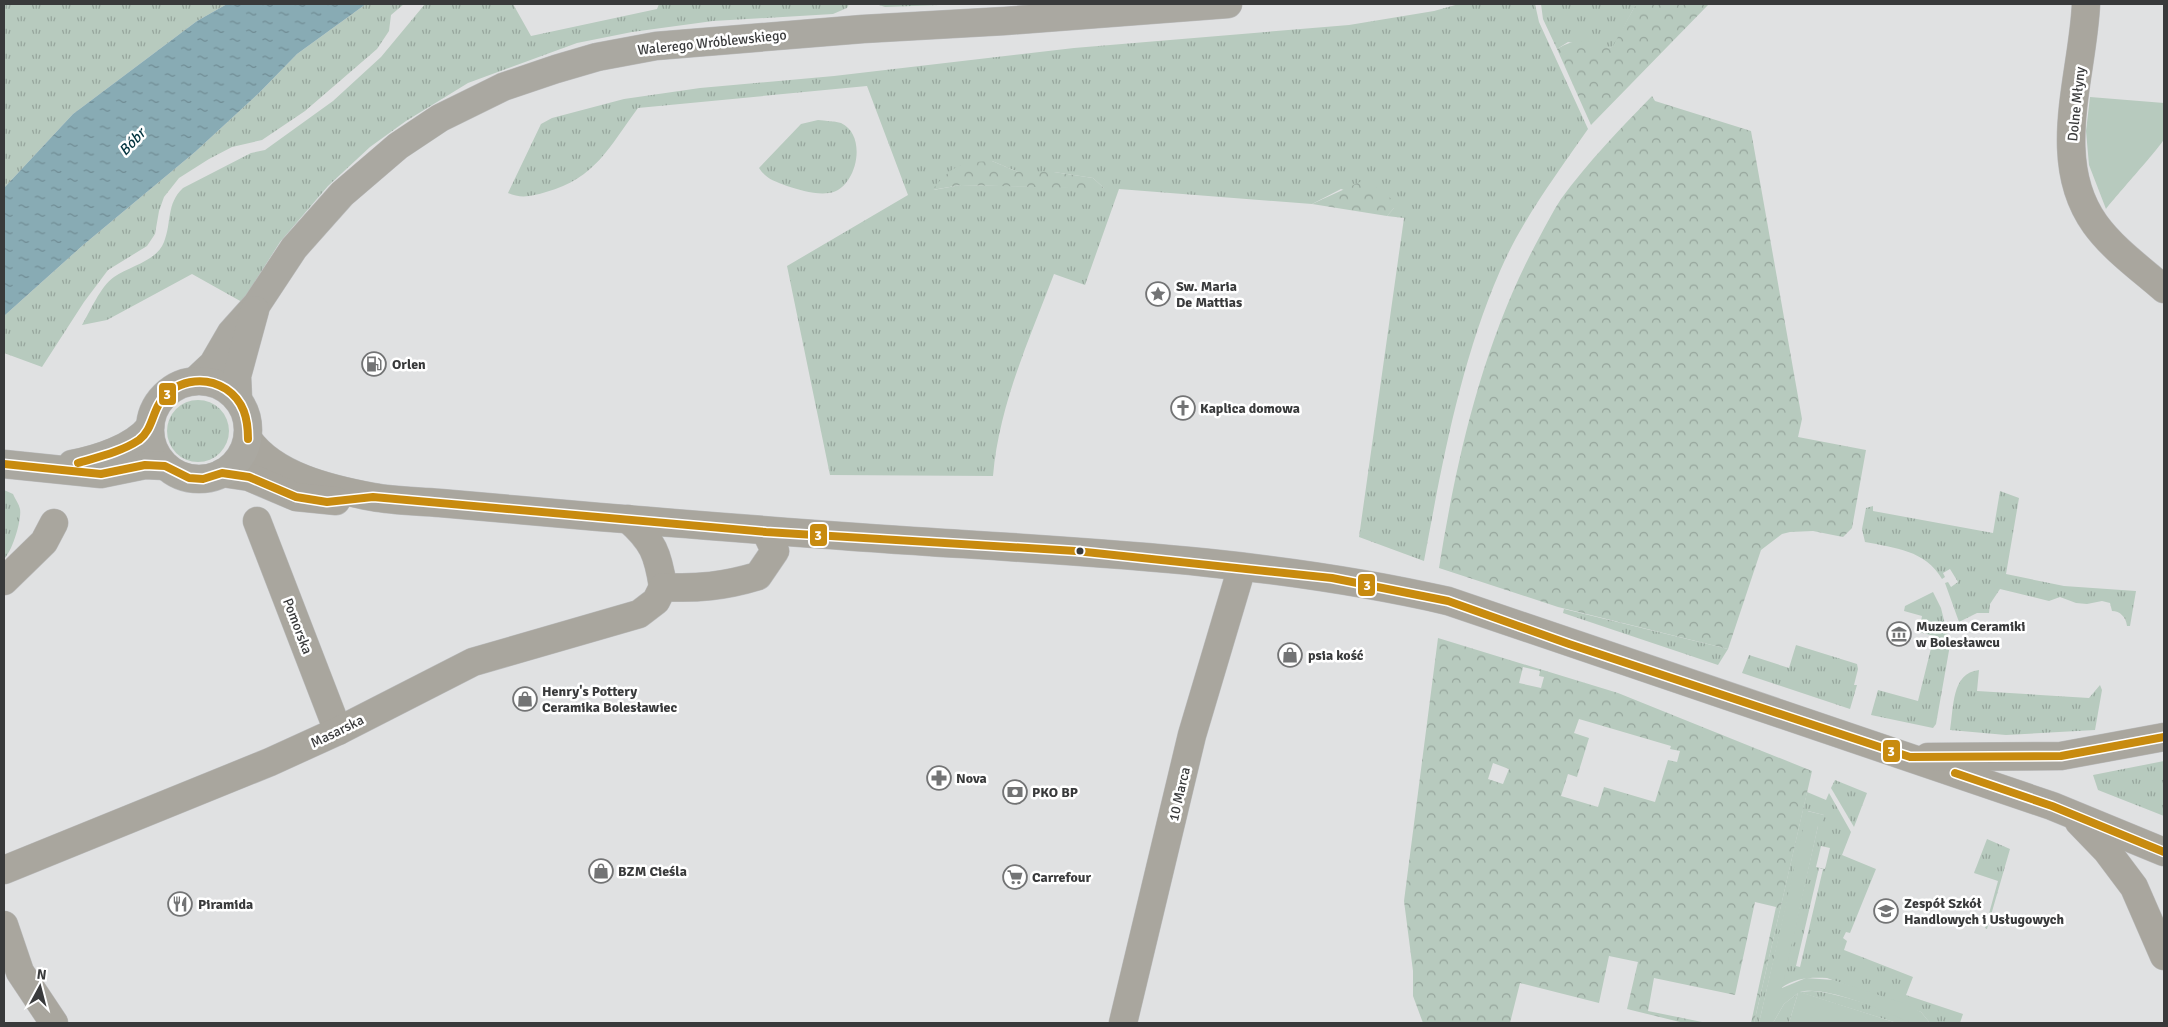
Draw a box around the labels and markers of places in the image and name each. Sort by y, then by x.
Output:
place label: Sw. Maria De Mattias [1176,278,1242,311]
place icon: Sw. Maria De Mattias [1145,281,1171,307]
fuel station icon: Orlen [361,351,387,377]
place label: Orlen [392,356,426,373]
church icon: Kaplica domowa [1170,395,1196,421]
place label: Kaplica domowa [1200,400,1300,417]
unlabelled marker [1075,546,1085,556]
place label: Muzeum Ceramiki w Bolesławcu [1916,618,2025,651]
museum icon: Muzeum Ceramiki w Bolesławcu [1886,621,1912,647]
shop icon: psia kość [1277,642,1303,668]
place label: psia kość [1308,647,1364,664]
place label: Henry's Pottery Ceramika Bolesławiec [542,683,678,716]
shop icon: Henry's Pottery Ceramika Bolesławiec [512,686,538,712]
pharmacy icon: Nova [926,765,952,791]
place label: Nova [956,770,987,787]
bank icon: PKO BP [1002,779,1028,805]
place label: PKO BP [1032,784,1078,801]
shop icon: BZM Cieśla [588,858,614,884]
place label: BZM Cieśla [618,863,687,880]
supermarket icon: Carrefour [1002,864,1028,890]
place label: Carrefour [1032,869,1092,886]
restaurant icon: Piramida [167,891,193,917]
place label: Zespół Szkół Handlowych i Usługowych [1904,895,2064,928]
place label: Piramida [198,896,253,913]
school or university icon: Zespół Szkół Handlowych i Usługowych [1873,898,1899,924]

